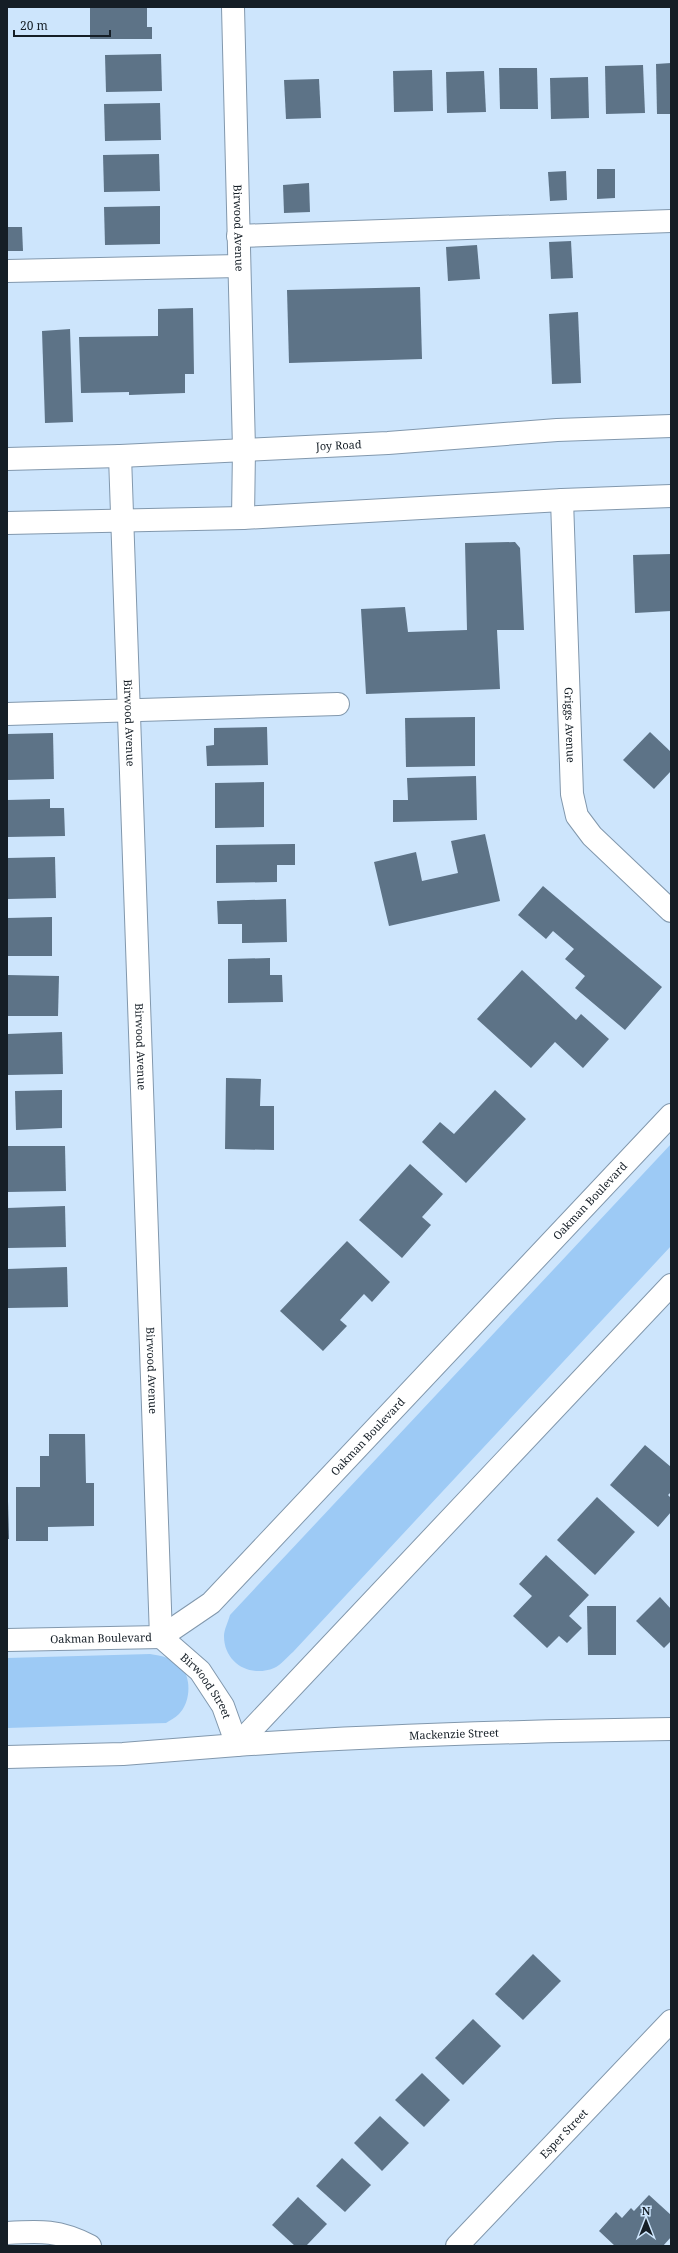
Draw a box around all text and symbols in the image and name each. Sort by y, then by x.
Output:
scale bar [14,12,110,38]
text: 20 m [20,17,48,34]
street label: Birwood Avenue [230,184,248,272]
street label: Joy Road [314,436,362,454]
street label: Birwood Avenue [121,679,139,767]
street label: Griggs Avenue [561,687,579,763]
street label: Birwood Avenue [132,1003,150,1091]
street label: Oakman Boulevard [549,1158,630,1243]
street label: Birwood Avenue [143,1327,161,1414]
street label: Oakman Boulevard [327,1394,408,1479]
street label: Oakman Boulevard [50,1629,152,1646]
street label: Birwood Street [178,1649,235,1721]
street label: Mackenzie Street [409,1725,499,1743]
street label: Esper Street [536,2105,591,2161]
north arrow [626,2201,666,2241]
text: N [642,2203,651,2218]

